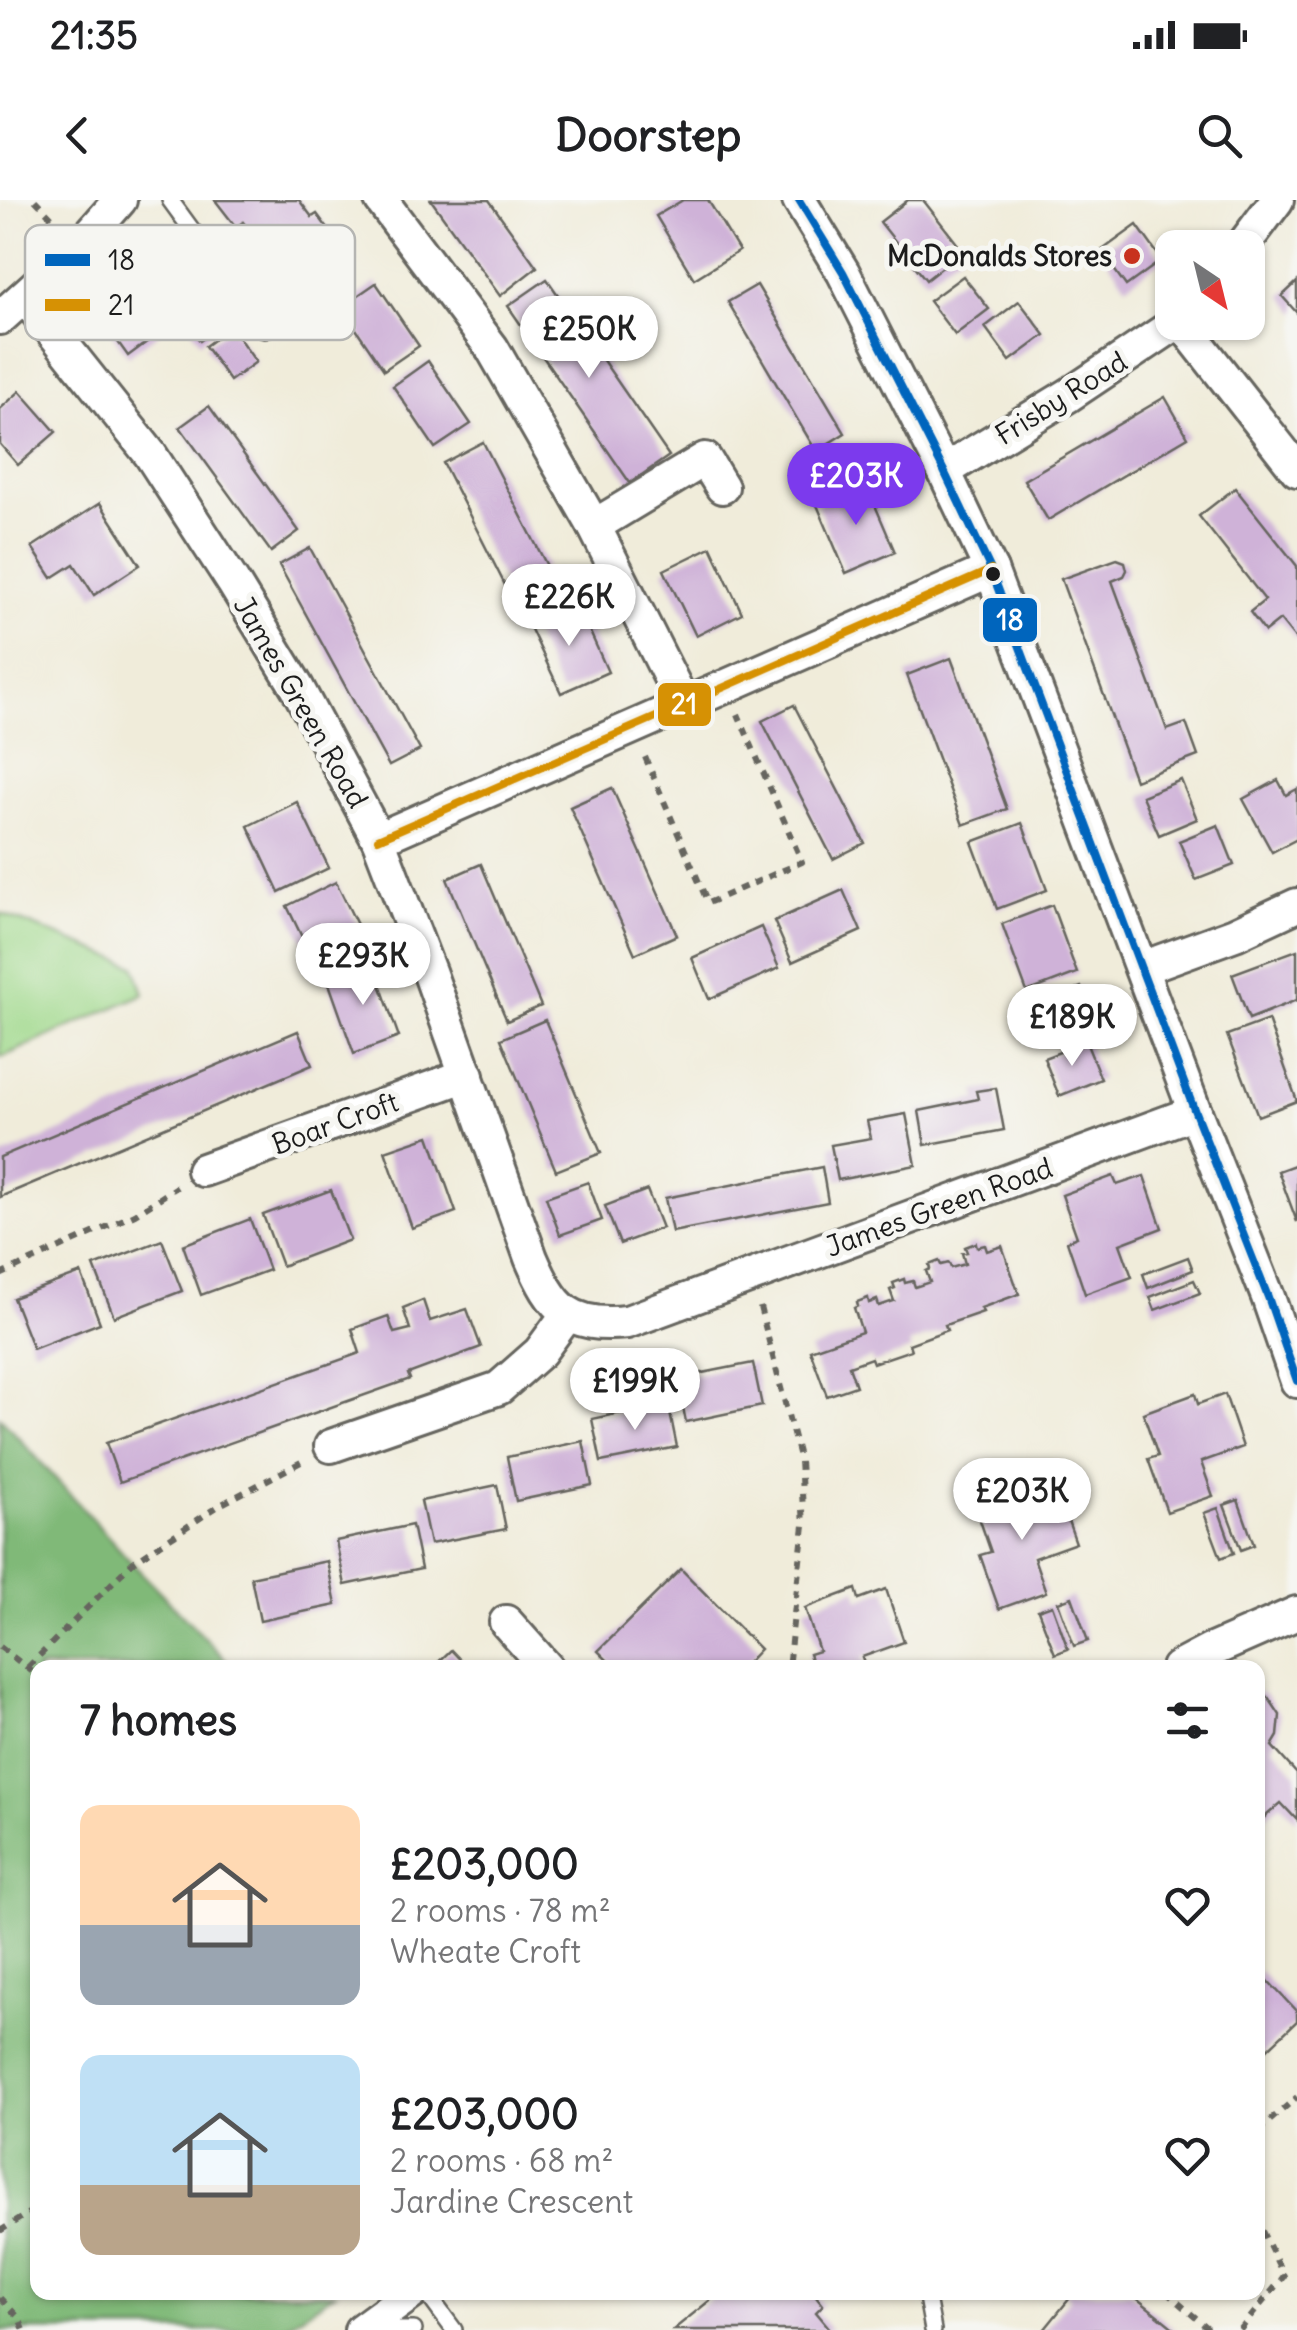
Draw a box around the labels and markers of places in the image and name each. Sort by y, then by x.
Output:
place label: McDonalds Stores [887,238,1112,274]
marker: McDonalds Stores [1121,245,1143,267]
pin: £250K [519,296,659,381]
pin: £203K [786,443,926,528]
pin: £226K [499,564,639,649]
unlabelled marker [983,564,1003,584]
pin: £293K [293,923,433,1008]
pin: £189K [1002,984,1142,1069]
pin: £199K [565,1348,705,1433]
pin: £203K [952,1458,1092,1543]

